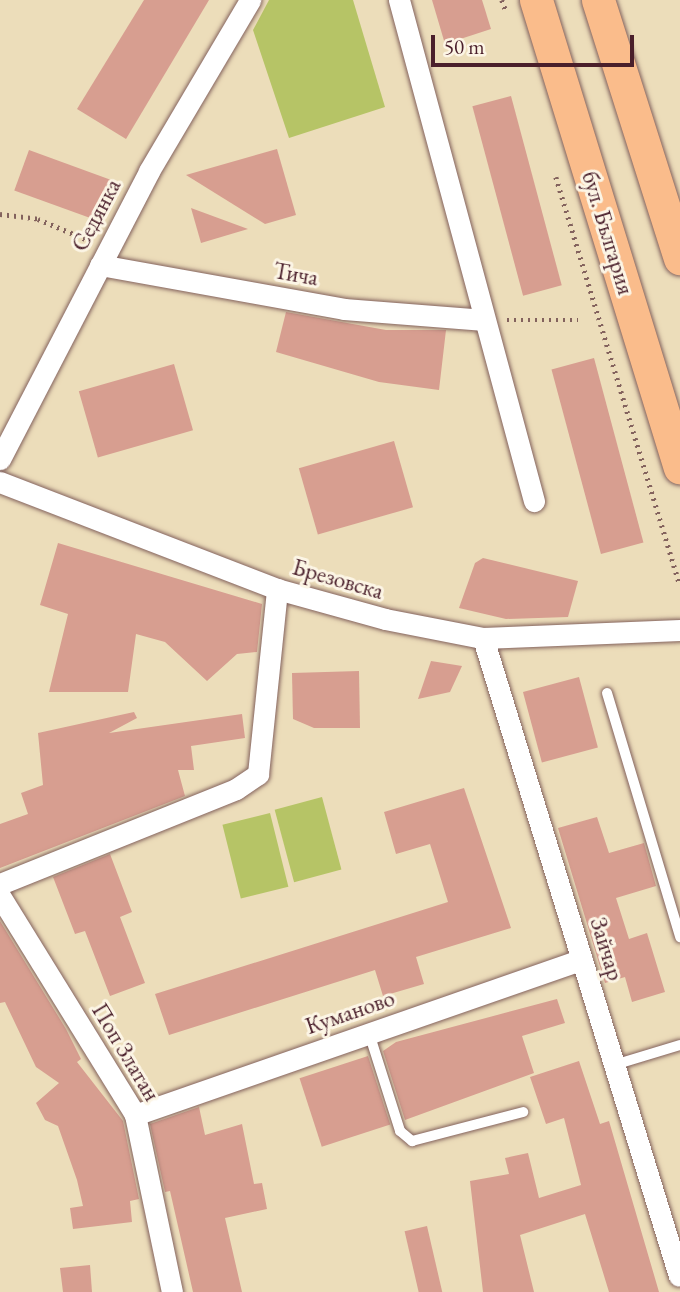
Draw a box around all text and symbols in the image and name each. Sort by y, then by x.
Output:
scale bar [435,21,638,65]
text: 50 m [444,33,485,60]
street label: бул. България [576,168,640,298]
street label: Седянка [66,174,126,256]
street label: Тича [272,257,320,291]
street label: Брезовска [289,553,387,605]
street label: Зайчар [584,914,630,984]
street label: Куманово [302,984,398,1040]
street label: Поп Златан [86,998,166,1106]

